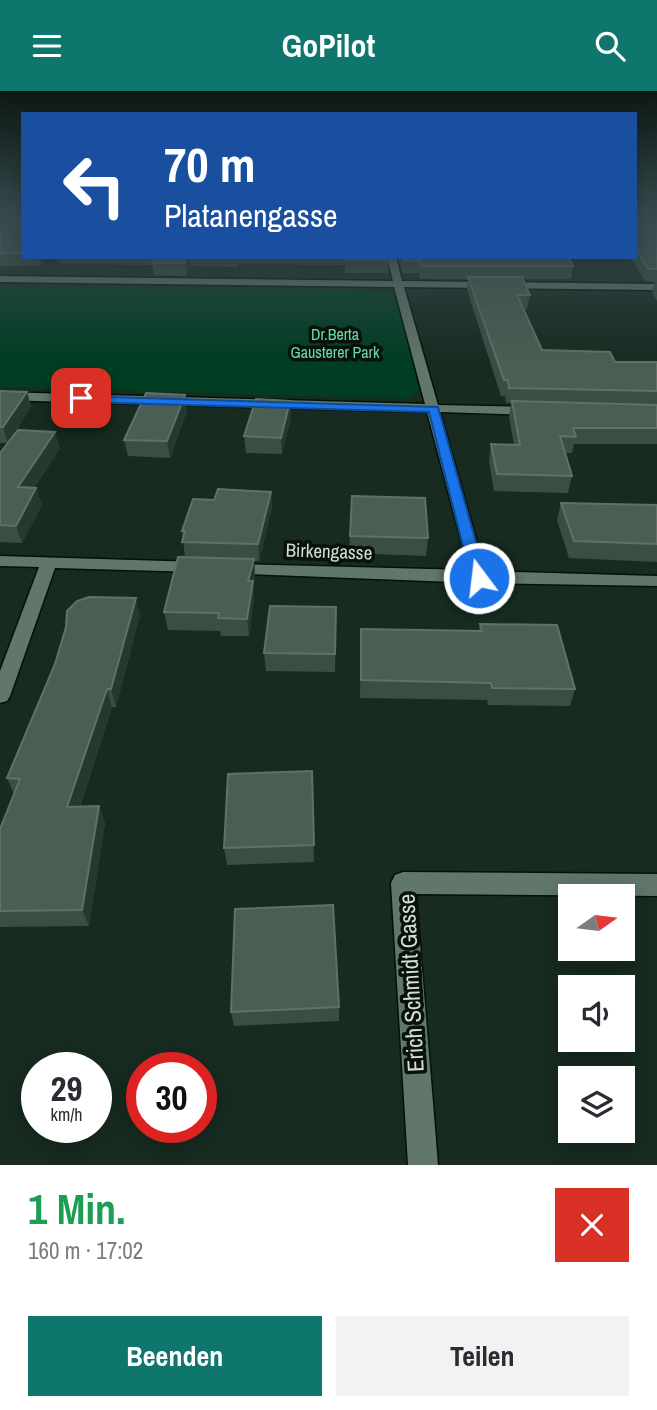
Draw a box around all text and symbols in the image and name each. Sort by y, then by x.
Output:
text: GoPilot [282,24,375,67]
icon: menu [28,27,66,65]
icon: search [591,27,629,65]
text: 70 m [164,131,256,197]
icon: left [49,140,140,231]
text: Platanengasse [164,194,338,237]
park label: Dr.Berta Gausterer Park [291,323,380,363]
pin [51,368,111,428]
icon: arrive [62,379,100,417]
street label: Birkengasse [285,536,373,566]
position arrow [442,541,516,615]
north arrow [558,884,635,961]
map controls [558,884,635,1143]
street label: Erich Schmidt Gasse [390,893,431,1073]
button: sound [558,975,635,1052]
speed limit sign: 30 [126,1052,217,1143]
text: 29 [51,1065,82,1112]
button: layers [558,1066,635,1143]
text: km/h [51,1102,83,1127]
text: 1 Min. [28,1181,126,1237]
button: close [555,1188,629,1262]
text: 160 m · 17:02 [28,1235,143,1266]
button: Beenden [28,1316,322,1396]
button: Teilen [336,1316,629,1396]

